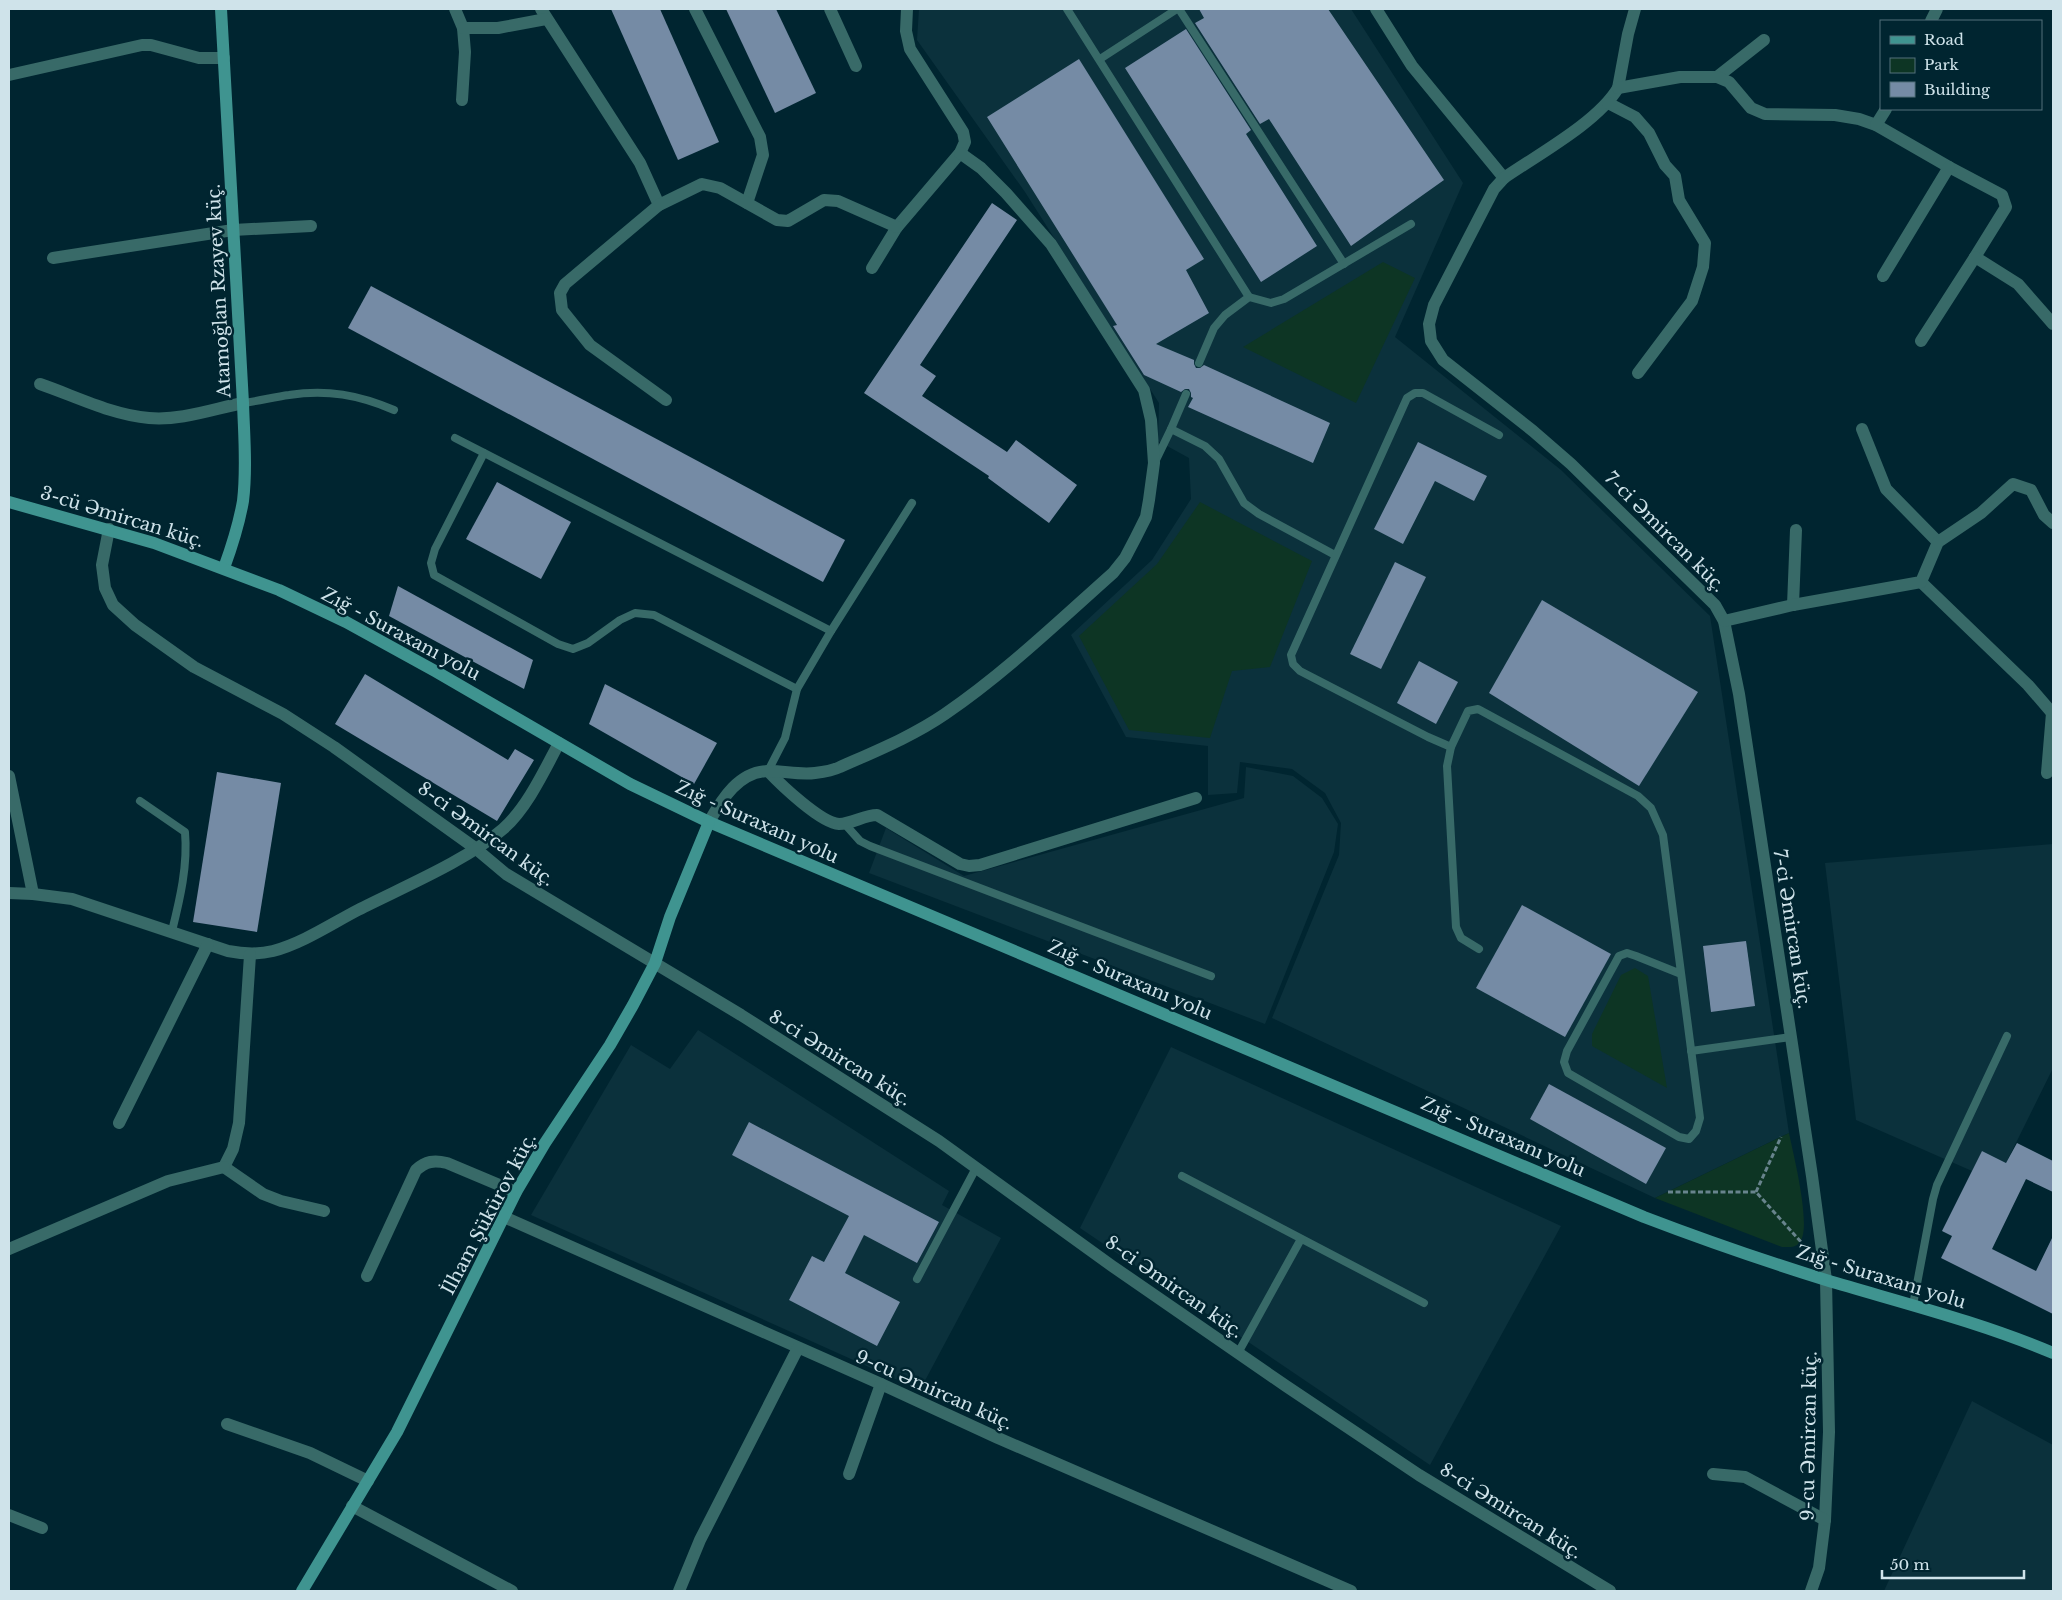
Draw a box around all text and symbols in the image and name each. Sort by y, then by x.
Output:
legend [1880,20,2042,110]
text: Road [1924,30,1964,49]
text: Park [1924,55,1960,74]
text: Building [1924,80,1991,99]
street label: Atamoğlan Rzayev küç. [202,184,236,399]
street label: 7-ci Əmircan küç. [1600,467,1730,597]
street label: 3-cü Əmircan küç. [38,482,206,552]
street label: Zığ - Suraxanı yolu [318,583,484,685]
street label: Zığ - Suraxanı yolu [672,776,842,868]
street label: 8-ci Əmircan küç. [413,777,559,891]
street label: 7-ci Əmircan küç. [1769,848,1815,1010]
street label: Zığ - Suraxanı yolu [1045,935,1215,1025]
street label: 8-ci Əmircan küç. [765,1005,915,1111]
street label: Zığ - Suraxanı yolu [1418,1092,1588,1182]
street label: İlham Şükürov küç. [436,1129,541,1299]
street label: 8-ci Əmircan küç. [1101,1231,1247,1343]
street label: Zığ - Suraxanı yolu [1793,1241,1969,1313]
street label: 9-cu Əmircan küç. [852,1345,1016,1435]
street label: 9-cu Əmircan küç. [1797,1351,1821,1521]
street label: 8-ci Əmircan küç. [1436,1458,1586,1564]
scale bar [1882,1548,2024,1580]
text: 50 m [1890,1555,1930,1574]

